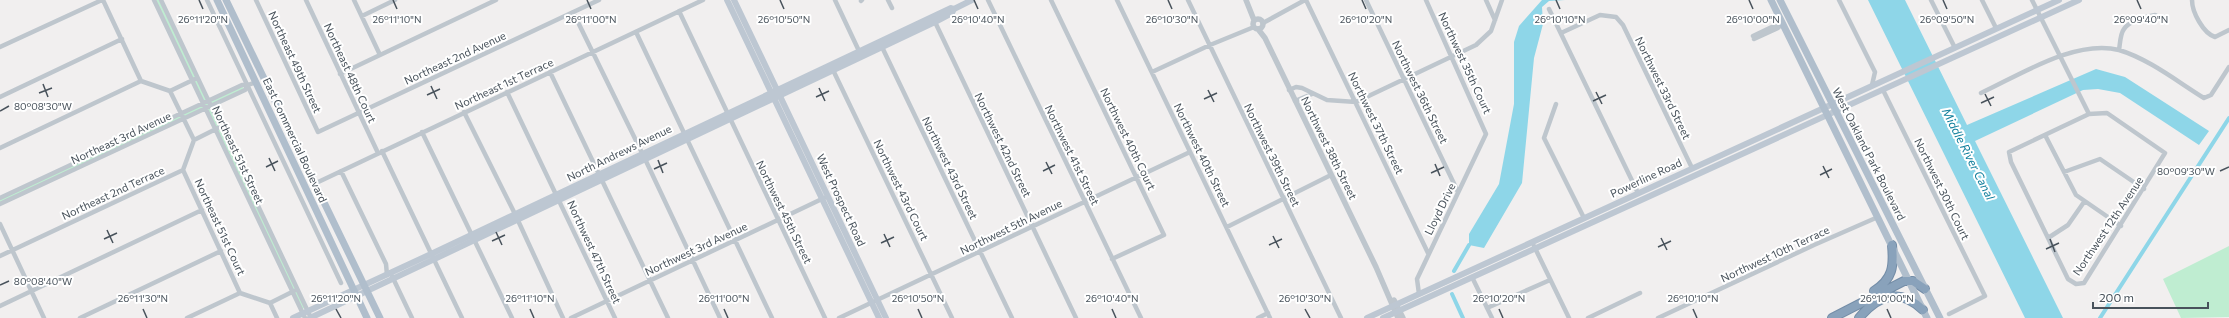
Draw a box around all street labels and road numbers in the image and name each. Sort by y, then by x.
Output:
street label: Northeast 49th Street [266,9,325,115]
street label: Northwest 35th Court [1436,10,1495,116]
street label: Northeast 48th Court [322,21,379,125]
street label: Northeast 2nd Avenue [402,28,508,87]
street label: Northwest 33rd Street [1633,34,1694,142]
street label: Northwest 36th Street [1390,38,1451,146]
street label: Northeast 1st Terrace [452,55,555,112]
street label: Northwest 37th Street [1346,70,1407,176]
street label: East Commercial Boulevard [261,75,330,204]
street label: West Oakland Park Boulevard [1830,85,1909,222]
street label: Northwest 40th Court [1098,86,1159,192]
street label: Northwest 42nd Street [973,91,1035,199]
street label: Northwest 38th Street [1299,94,1360,202]
street label: Northwest 40th Street [1172,101,1233,209]
street label: Northwest 39th Street [1242,101,1303,209]
street label: Northwest 41st Street [1043,103,1103,207]
street label: Northeast 51st Street [210,104,267,206]
street label: Northeast 3rd Avenue [69,109,173,166]
street label: Northwest 43rd Street [920,114,981,222]
street label: North Andrews Avenue [564,121,673,184]
street label: Northwest 30th Court [1912,136,1973,242]
street label: Northwest 43rd Court [871,137,932,243]
street label: West Prospect Road [814,152,869,248]
street label: Powerline Road [1608,155,1684,200]
street label: Northwest 45th Street [754,158,815,266]
street label: Northeast 2nd Terrace [59,163,166,222]
street label: Northwest 12th Avenue [2070,174,2146,278]
street label: Northeast 51st Court [192,176,249,278]
street label: Lloyd Drive [1421,181,1458,237]
street label: Northwest 5th Avenue [958,196,1064,257]
street label: Northwest 47th Street [565,198,624,306]
street label: Northwest 3rd Avenue [642,219,749,278]
street label: Northwest 10th Terrace [1718,223,1831,284]

